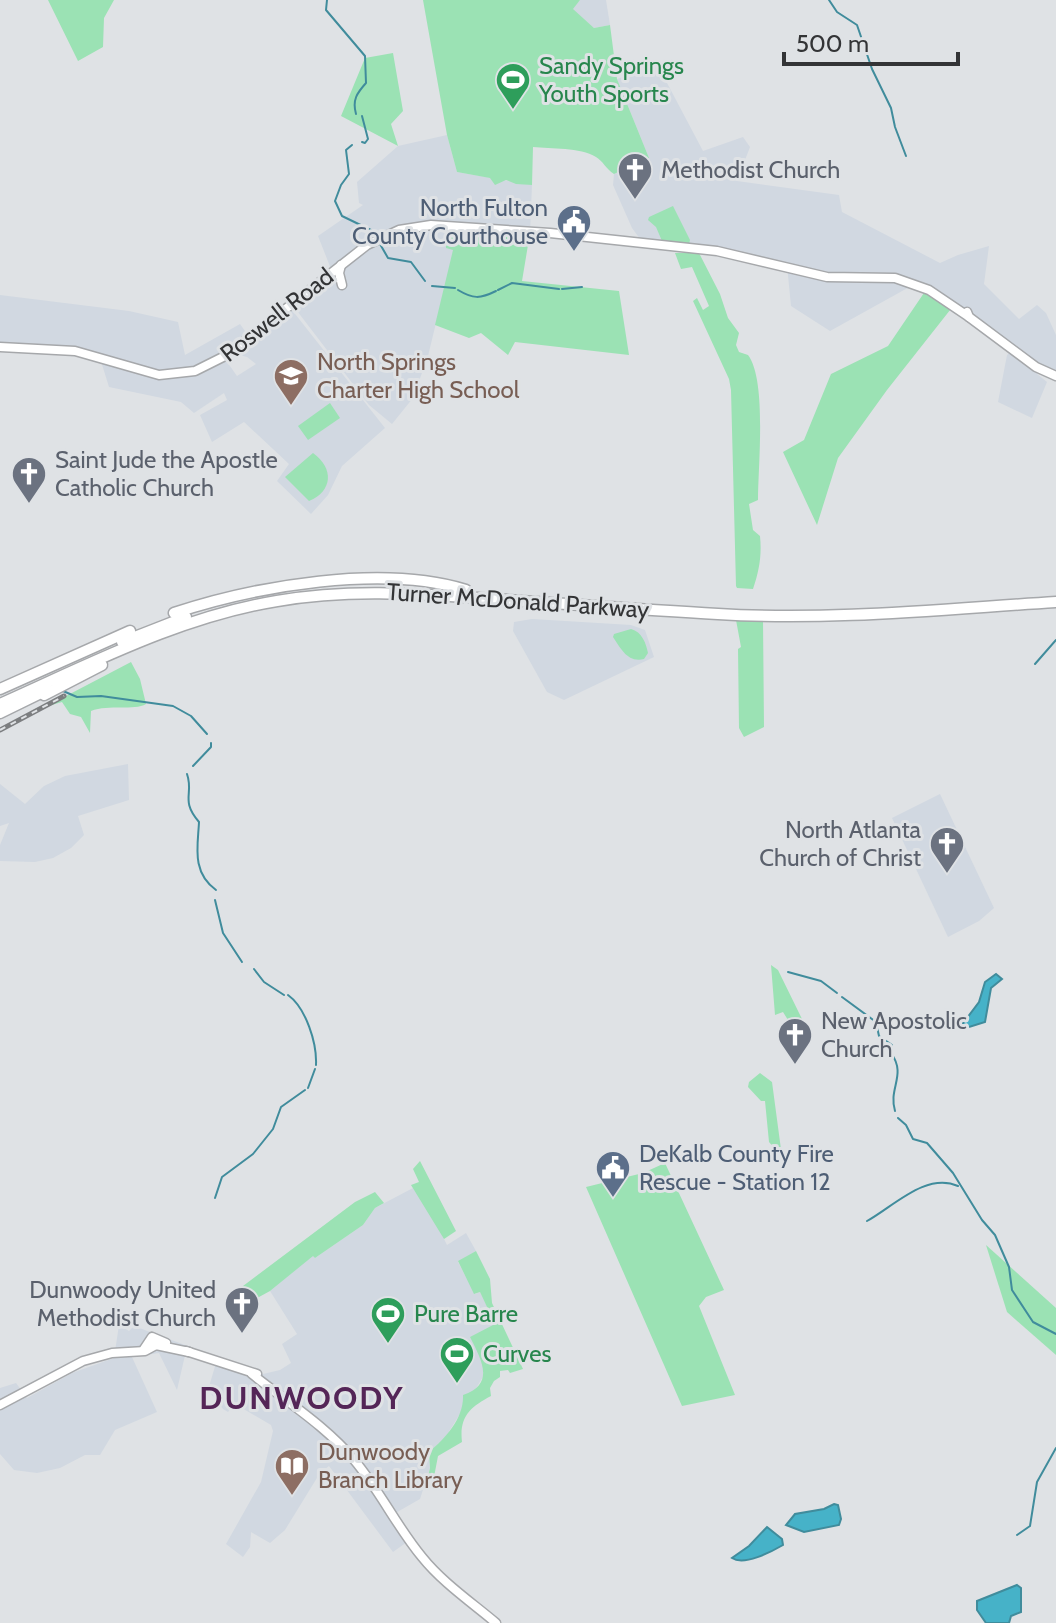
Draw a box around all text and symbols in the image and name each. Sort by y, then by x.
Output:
scale bar [784,16,958,66]
text: 500 m [796,29,869,58]
place label: Sandy Springs Youth Sports [538,51,684,108]
sports icon: Sandy Springs Youth Sports [494,61,532,111]
church icon: Methodist Church [616,151,654,201]
place label: Methodist Church [661,155,840,184]
place label: North Fulton County Courthouse [352,193,548,250]
public building icon: North Fulton County Courthouse [555,203,593,253]
street label: Roswell Road [214,261,339,368]
place label: North Springs Charter High School [317,347,520,404]
school or university icon: North Springs Charter High School [272,357,310,407]
place label: Saint Jude the Apostle Catholic Church [55,445,278,502]
church icon: Saint Jude the Apostle Catholic Church [10,455,48,505]
street label: Turner McDonald Parkway [386,577,650,624]
place label: North Atlanta Church of Christ [759,815,921,872]
church icon: North Atlanta Church of Christ [928,825,966,875]
place label: New Apostolic Church [821,1006,967,1063]
church icon: New Apostolic Church [776,1016,814,1066]
place label: DeKalb County Fire Rescue - Station 12 [639,1139,834,1196]
public building icon: DeKalb County Fire Rescue - Station 12 [594,1149,632,1199]
place label: Dunwoody United Methodist Church [29,1275,216,1332]
church icon: Dunwoody United Methodist Church [223,1285,261,1335]
sports icon: Pure Barre [369,1295,407,1345]
place label: Pure Barre [414,1299,518,1328]
sports icon: Curves [438,1335,476,1385]
place label: Curves [483,1339,551,1368]
district label: DUNWOODY [199,1378,405,1417]
place label: Dunwoody Branch Library [318,1437,463,1494]
library icon: Dunwoody Branch Library [273,1447,311,1497]

